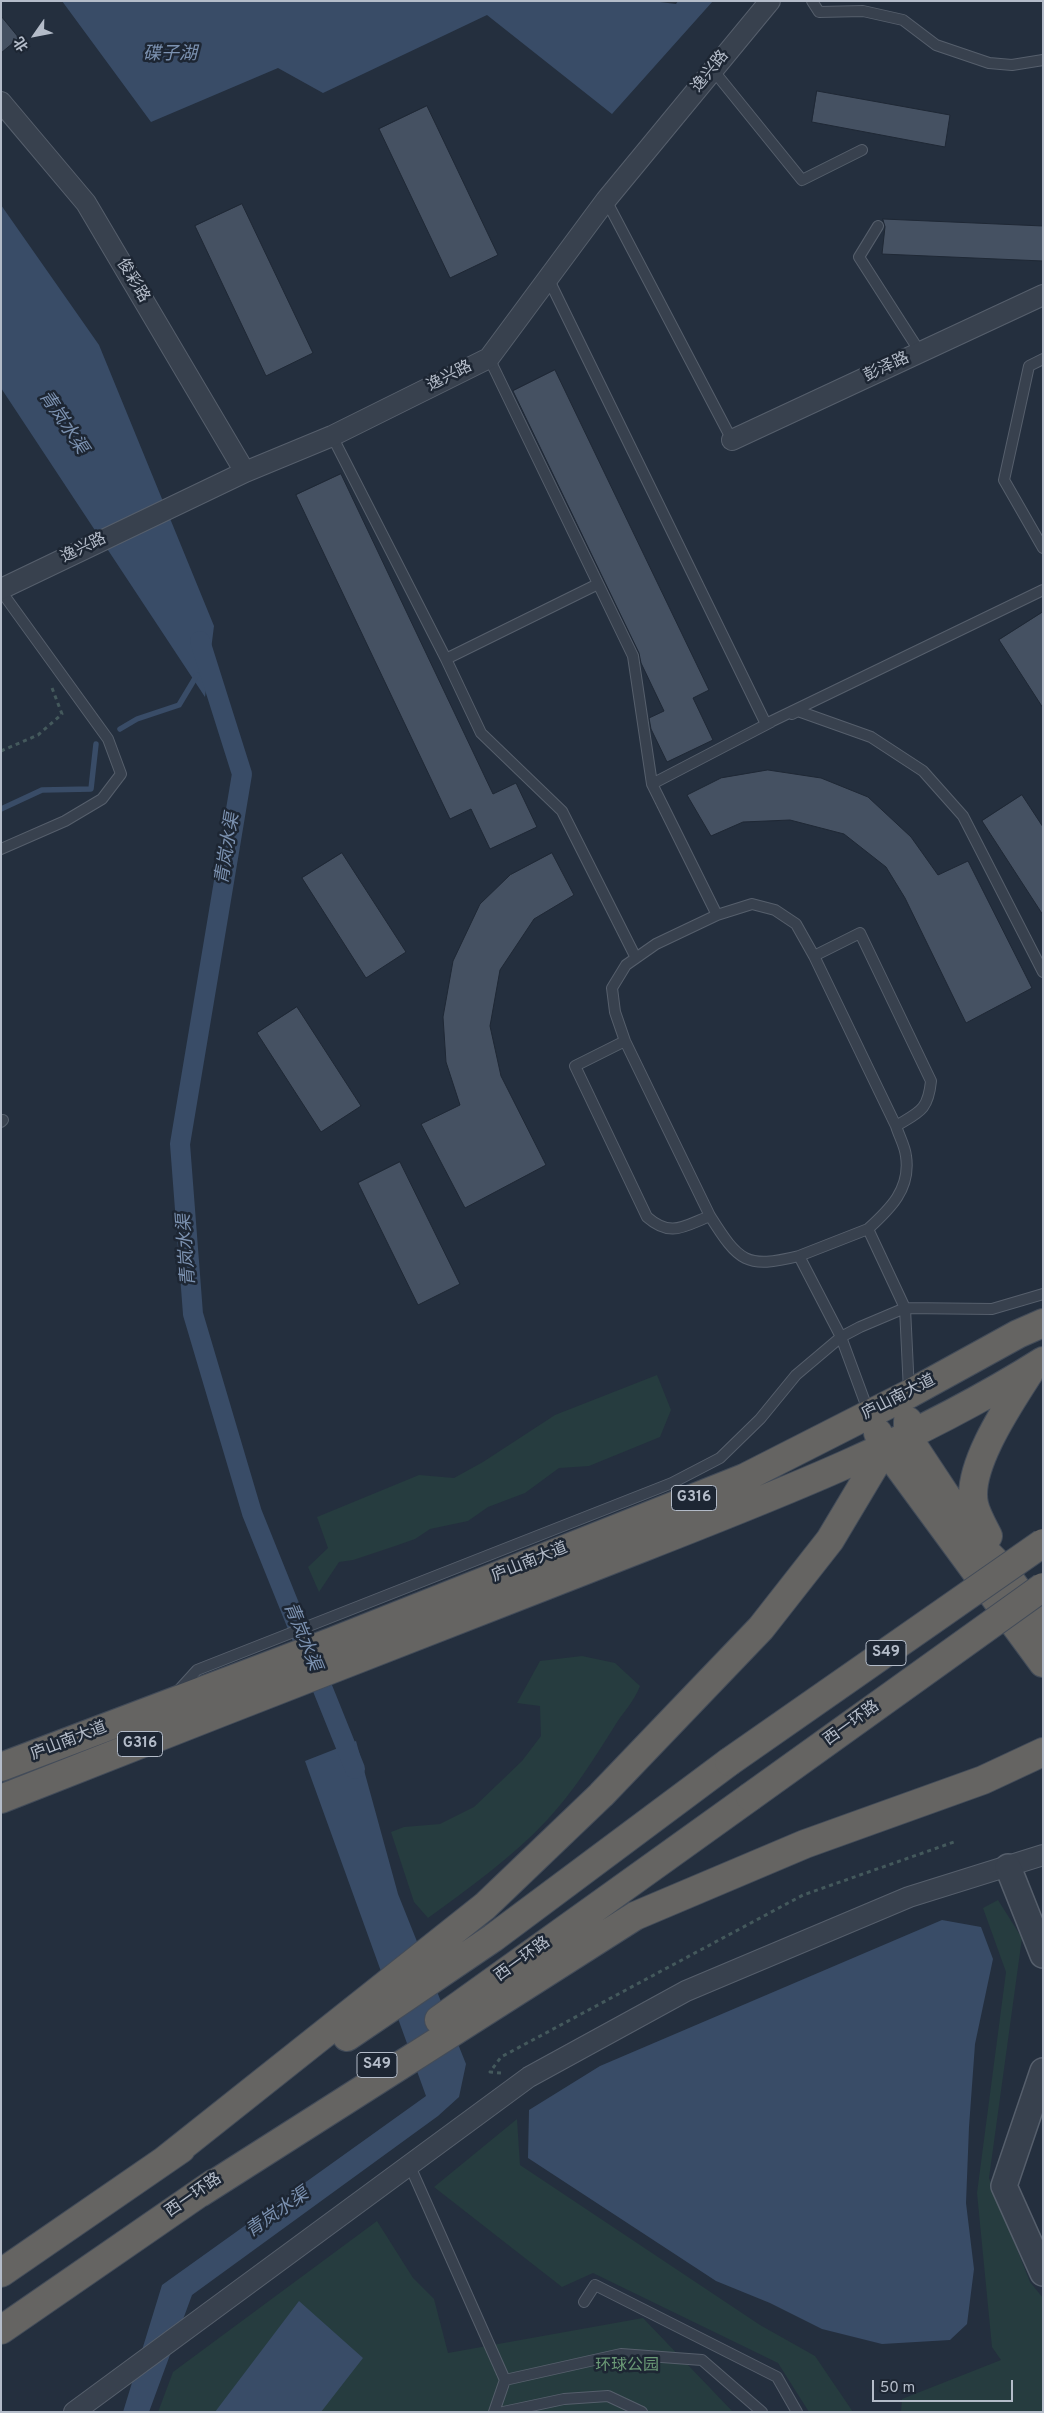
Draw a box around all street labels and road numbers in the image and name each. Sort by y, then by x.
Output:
street label: 逸兴路 [688,47,734,97]
street label: 俊彩路 [111,255,153,307]
street label: 彭泽路 [861,349,913,387]
street label: 逸兴路 [424,358,476,396]
street label: 逸兴路 [58,530,110,568]
street label: 庐山南大道 [859,1371,939,1425]
road number: G316 [672,1486,716,1510]
street label: 庐山南大道 [489,1539,571,1587]
road number: S49 [866,1640,906,1666]
street label: 西一环路 [820,1697,884,1751]
street label: 庐山南大道 [28,1719,110,1765]
road number: G316 [118,1732,162,1756]
street label: 西一环路 [491,1933,555,1987]
road number: S49 [357,2052,397,2078]
street label: 西一环路 [162,2170,226,2222]

